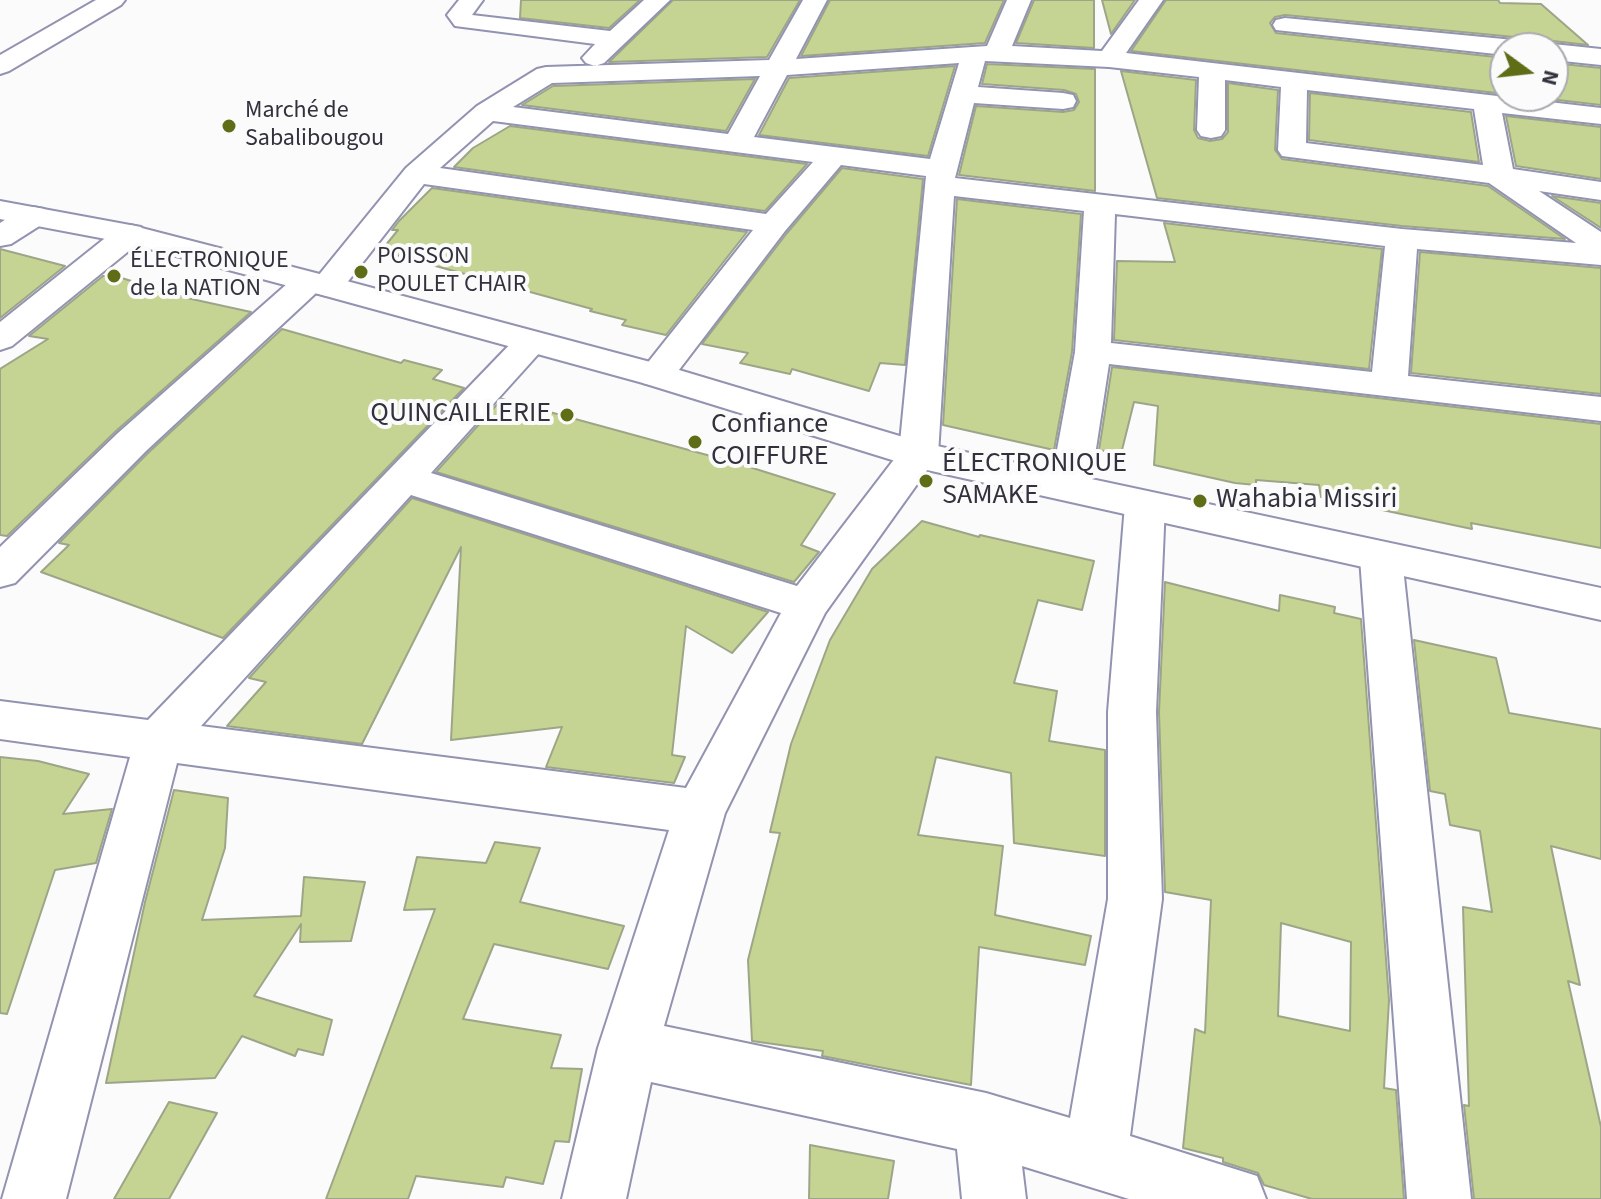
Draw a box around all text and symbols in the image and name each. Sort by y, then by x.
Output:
north arrow [1489,32,1569,112]
text: N [1533,66,1568,89]
place label: Marché de Sabalibougou [245,98,384,154]
marker: Marché de Sabalibougou [220,117,238,135]
place label: POISSON POULET CHAIR [377,244,526,300]
place label: ÉLECTRONIQUE de la NATION [130,248,289,304]
marker: POISSON POULET CHAIR [352,263,370,281]
marker: ÉLECTRONIQUE de la NATION [105,267,123,285]
place label: QUINCAILLERIE [370,398,551,432]
marker: QUINCAILLERIE [558,406,576,424]
place label: Confiance COIFFURE [711,409,829,475]
marker: Confiance COIFFURE [686,433,704,451]
place label: ÉLECTRONIQUE SAMAKE [942,448,1127,514]
marker: ÉLECTRONIQUE SAMAKE [917,472,935,490]
place label: Wahabia Missiri [1216,484,1397,518]
marker: Wahabia Missiri [1191,492,1209,510]

